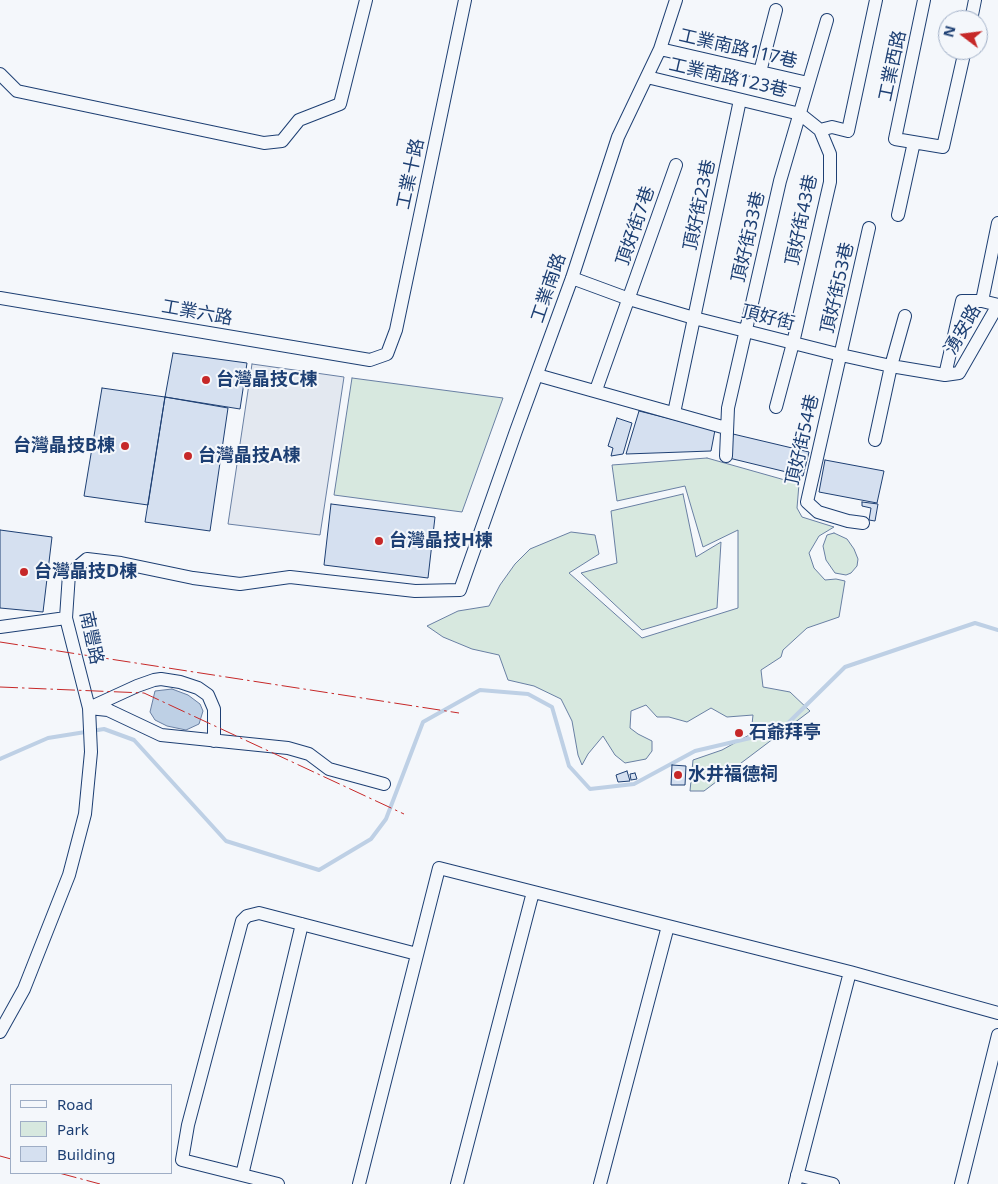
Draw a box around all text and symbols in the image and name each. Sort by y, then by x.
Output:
north arrow [938,10,988,60]
text: N [938,23,960,39]
street label: 工業南路117巷 [677,25,799,73]
street label: 工業西路 [875,29,911,103]
street label: 工業南路123巷 [667,54,789,102]
street label: 工業十路 [393,137,429,211]
street label: 頂好街23巷 [680,157,720,253]
street label: 頂好街43巷 [782,172,822,268]
street label: 頂好街7巷 [612,184,660,268]
street label: 頂好街33巷 [728,189,770,285]
street label: 頂好街53巷 [817,240,859,336]
street label: 工業南路 [527,250,571,326]
street label: 工業六路 [160,296,234,330]
street label: 頂好街 [739,301,797,335]
street label: 湧安路 [940,301,986,359]
place label: 台灣晶技C棟 [216,369,318,391]
marker: 台灣晶技C棟 [200,374,212,386]
street label: 頂好街54巷 [782,392,824,488]
place label: 台灣晶技B棟 [13,435,115,457]
marker: 台灣晶技B棟 [119,440,131,452]
place label: 台灣晶技A棟 [198,445,300,467]
marker: 台灣晶技A棟 [182,450,194,462]
place label: 台灣晶技H棟 [389,530,493,552]
marker: 台灣晶技H棟 [373,535,385,547]
place label: 台灣晶技D棟 [34,561,137,583]
marker: 台灣晶技D棟 [18,566,30,578]
street label: 南豐路 [75,609,107,667]
place label: 石爺拜亭 [749,722,821,744]
marker: 石爺拜亭 [733,727,745,739]
place label: 水井福德祠 [688,764,778,786]
marker: 水井福德祠 [672,769,684,781]
legend [10,1084,172,1174]
text: Road [57,1094,93,1114]
text: Park [57,1119,89,1139]
text: Building [57,1144,115,1164]

